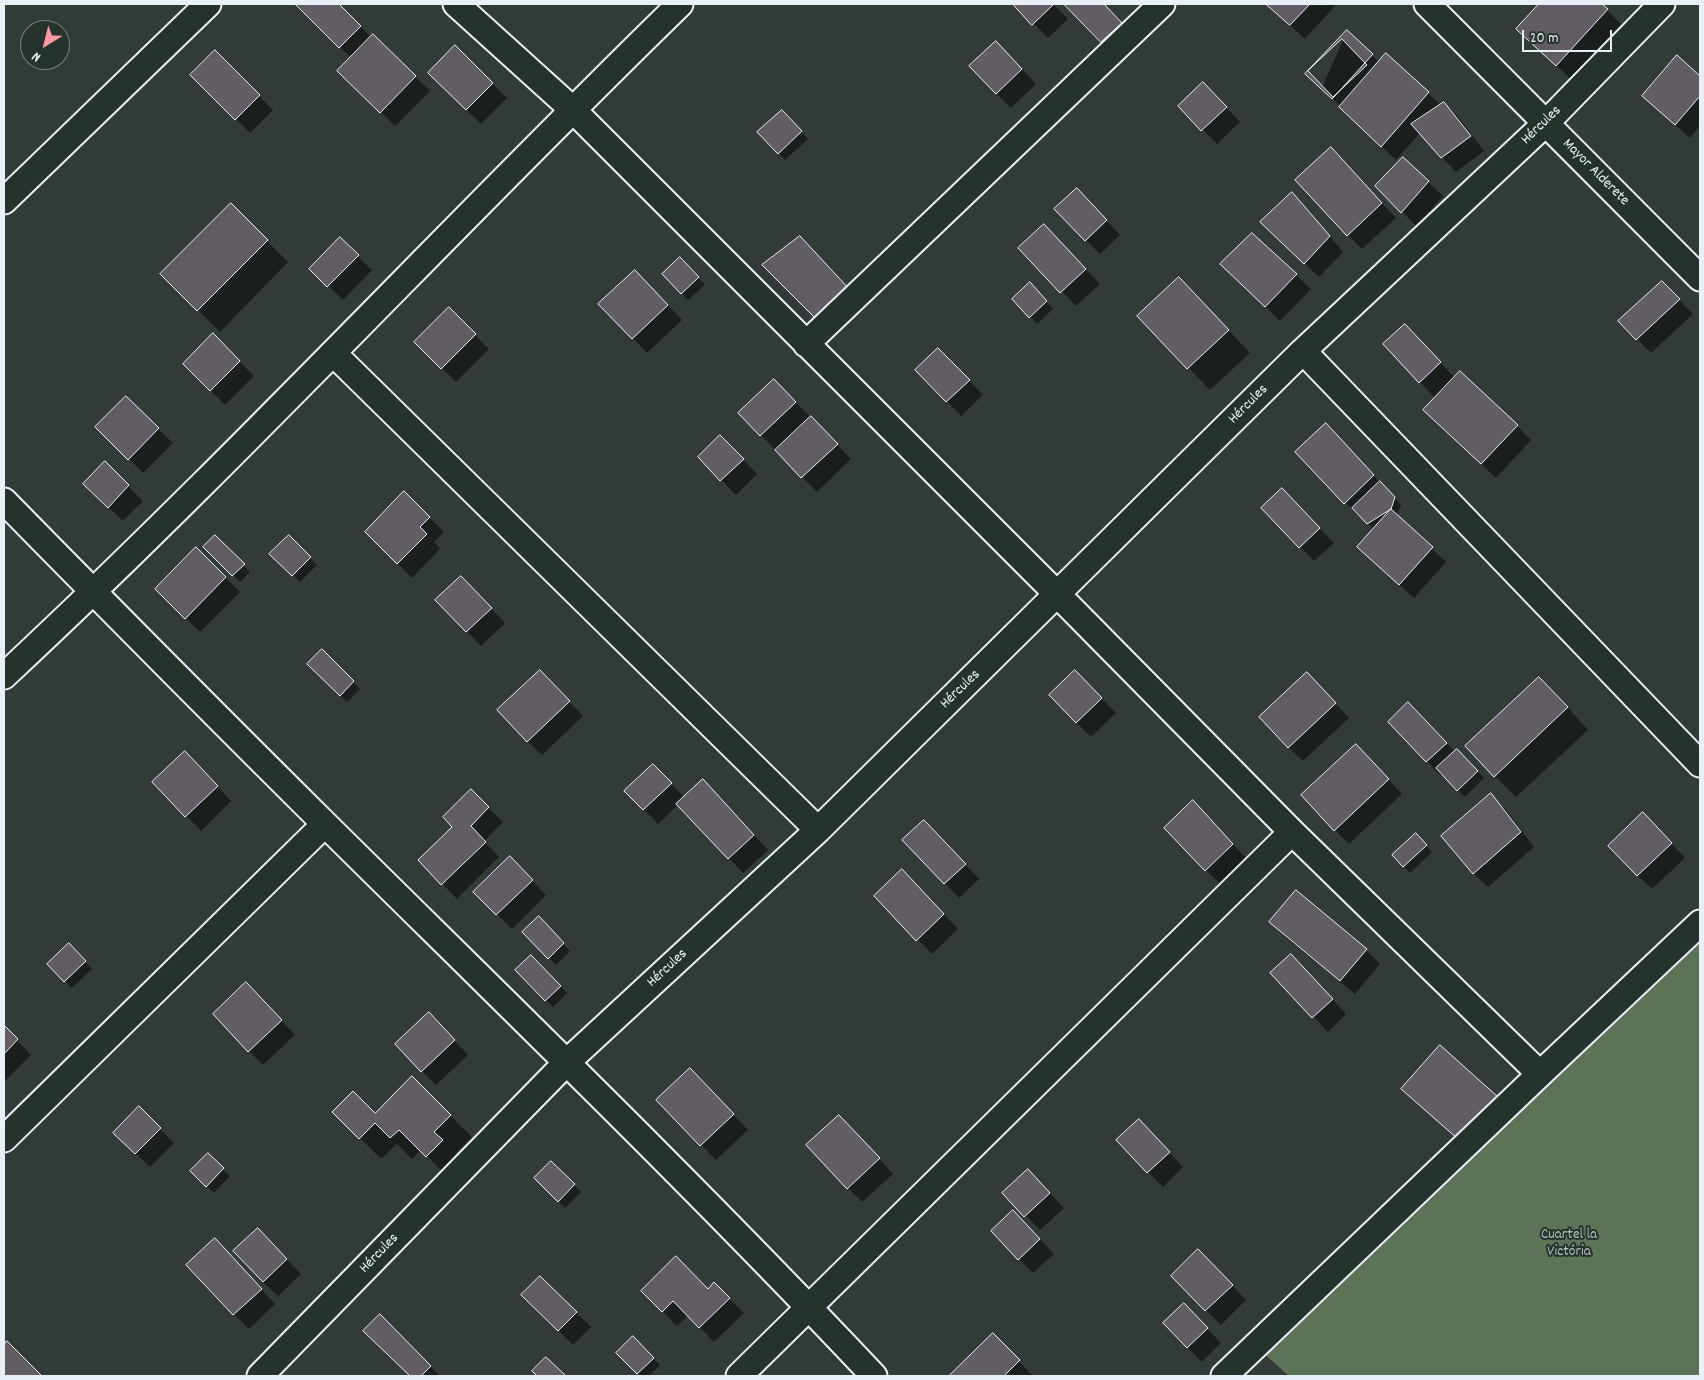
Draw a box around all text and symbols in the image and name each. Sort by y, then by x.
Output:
north arrow [20,20,70,70]
scale bar [1524,20,1614,52]
text: 20 m [1530,28,1558,50]
text: N [28,46,45,66]
street label: Hércules [1518,103,1566,149]
street label: Mayor Alderete [1558,136,1632,210]
street label: Hércules [1225,381,1273,429]
street label: Hércules [937,667,985,713]
street label: Hércules [644,946,692,992]
park label: Cuartel la Victória [1541,1227,1597,1262]
street label: Hércules [357,1230,403,1278]

